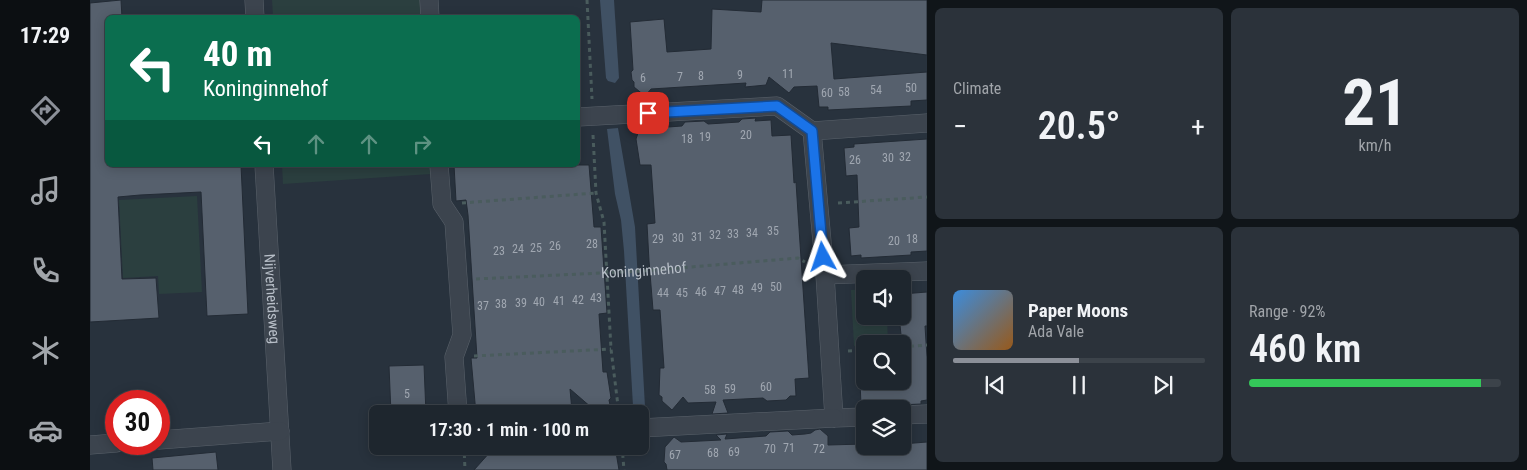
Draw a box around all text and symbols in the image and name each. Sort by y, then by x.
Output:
text: 17:29 [20,23,70,48]
text: 40 m [203,34,272,75]
icon: left [120,35,185,100]
text: 21 [1342,65,1408,141]
house number: 11 [782,67,794,81]
house number: 9 [737,68,743,82]
house number: 8 [698,69,704,83]
house number: 7 [677,70,683,84]
house number: 6 [640,71,646,85]
text: Koninginnehof [203,76,328,101]
text: Climate [953,79,1001,98]
house number: 50 [905,81,917,95]
house number: 54 [870,83,882,97]
house number: 58 [838,85,850,99]
house number: 60 [821,86,833,100]
pin [627,92,669,134]
icon: directions [28,93,63,128]
icon: arrive [634,99,662,127]
text: 20.5° [1038,104,1120,148]
text: − [953,110,967,143]
text: + [1191,110,1205,143]
house number: 20 [740,128,752,142]
icon: left [249,130,277,158]
icon: ahead [302,130,330,158]
icon: ahead [355,130,383,158]
icon: right [408,130,436,158]
house number: 19 [699,130,711,144]
house number: 18 [681,132,693,146]
text: km/h [1359,136,1391,155]
house number: 32 [899,150,911,164]
house number: 30 [882,151,894,165]
house number: 26 [849,153,861,167]
icon: music [28,173,63,208]
house number: 35 [767,224,779,238]
house number: 34 [746,226,758,240]
house number: 33 [727,227,739,241]
house number: 32 [709,228,721,242]
house number: 31 [691,230,703,244]
position arrow [796,230,848,282]
house number: 30 [672,231,684,245]
house number: 29 [652,232,664,246]
house number: 18 [906,232,918,246]
house number: 20 [888,234,900,248]
house number: 28 [586,237,598,251]
house number: 26 [549,239,561,253]
house number: 25 [530,241,542,255]
house number: 24 [512,242,524,256]
house number: 23 [493,244,505,258]
icon: phone [28,253,63,288]
street label: Nijverheidsweg [260,253,284,344]
street label: Koninginnehof [601,258,687,282]
map controls [856,270,911,455]
button: sound [856,270,911,325]
house number: 50 [770,280,782,294]
house number: 49 [751,281,763,295]
house number: 48 [732,283,744,297]
house number: 47 [714,284,726,298]
house number: 46 [695,285,707,299]
house number: 44 [657,286,669,300]
house number: 45 [676,286,688,300]
house number: 43 [590,291,602,305]
house number: 42 [572,293,584,307]
house number: 41 [553,294,565,308]
house number: 40 [533,295,545,309]
house number: 39 [515,296,527,310]
house number: 38 [495,297,507,311]
house number: 37 [477,299,489,313]
text: Paper Moons [1028,299,1128,322]
text: Range · 92% [1249,302,1325,321]
text: Ada Vale [1028,322,1084,341]
text: 460 km [1249,327,1361,371]
icon: climate [28,333,63,368]
button: search [856,335,911,390]
icon: previous [981,371,1009,399]
icon: pause [1065,371,1093,399]
icon: next [1149,371,1177,399]
house number: 60 [760,380,772,394]
house number: 59 [724,382,736,396]
house number: 58 [704,383,716,397]
house number: 5 [404,387,410,401]
speed limit sign: 30 [105,390,170,455]
button: layers [856,400,911,455]
icon: car [28,413,63,448]
text: 17:30 · 1 min · 100 m [429,418,589,441]
house number: 71 [783,441,795,455]
house number: 70 [764,442,776,456]
house number: 72 [813,442,825,456]
house number: 69 [728,445,740,459]
house number: 68 [707,446,719,460]
house number: 67 [669,448,681,462]

